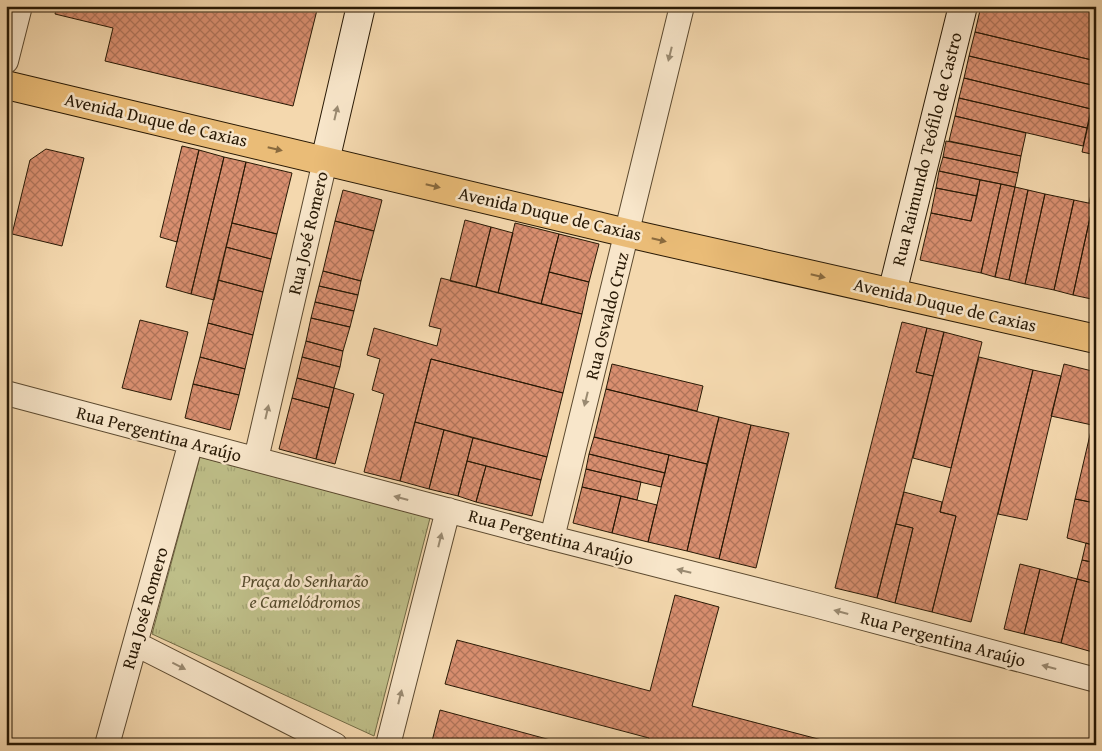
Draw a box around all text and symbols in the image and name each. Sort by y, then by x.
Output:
street label: Rua Raimundo Teófilo de Castro [884,29,969,269]
one-way arrow [666,46,674,61]
street label: Avenida Duque de Caxias [62,85,250,154]
one-way arrow [332,106,340,121]
one-way arrow [267,145,282,153]
street label: Rua José Romero [280,168,335,297]
street label: Avenida Duque de Caxias [456,179,644,248]
one-way arrow [425,182,441,190]
one-way arrow [652,236,667,244]
street label: Rua Osvaldo Cruz [578,249,635,382]
street label: Avenida Duque de Caxias [851,270,1039,339]
one-way arrow [810,272,825,280]
one-way arrow [582,391,590,406]
street label: Rua Pergentina Araújo [74,398,245,469]
one-way arrow [263,404,271,419]
one-way arrow [393,494,408,502]
street label: Rua Pergentina Araújo [466,501,637,572]
one-way arrow [436,532,444,547]
street label: Rua José Romero [114,544,175,672]
park label: Praça do Senharão e Camelódromos [241,567,369,615]
one-way arrow [676,567,691,575]
street label: Rua Pergentina Araújo [858,603,1029,674]
one-way arrow [833,607,848,615]
one-way arrow [172,662,186,670]
one-way arrow [1041,663,1056,671]
one-way arrow [396,690,404,705]

